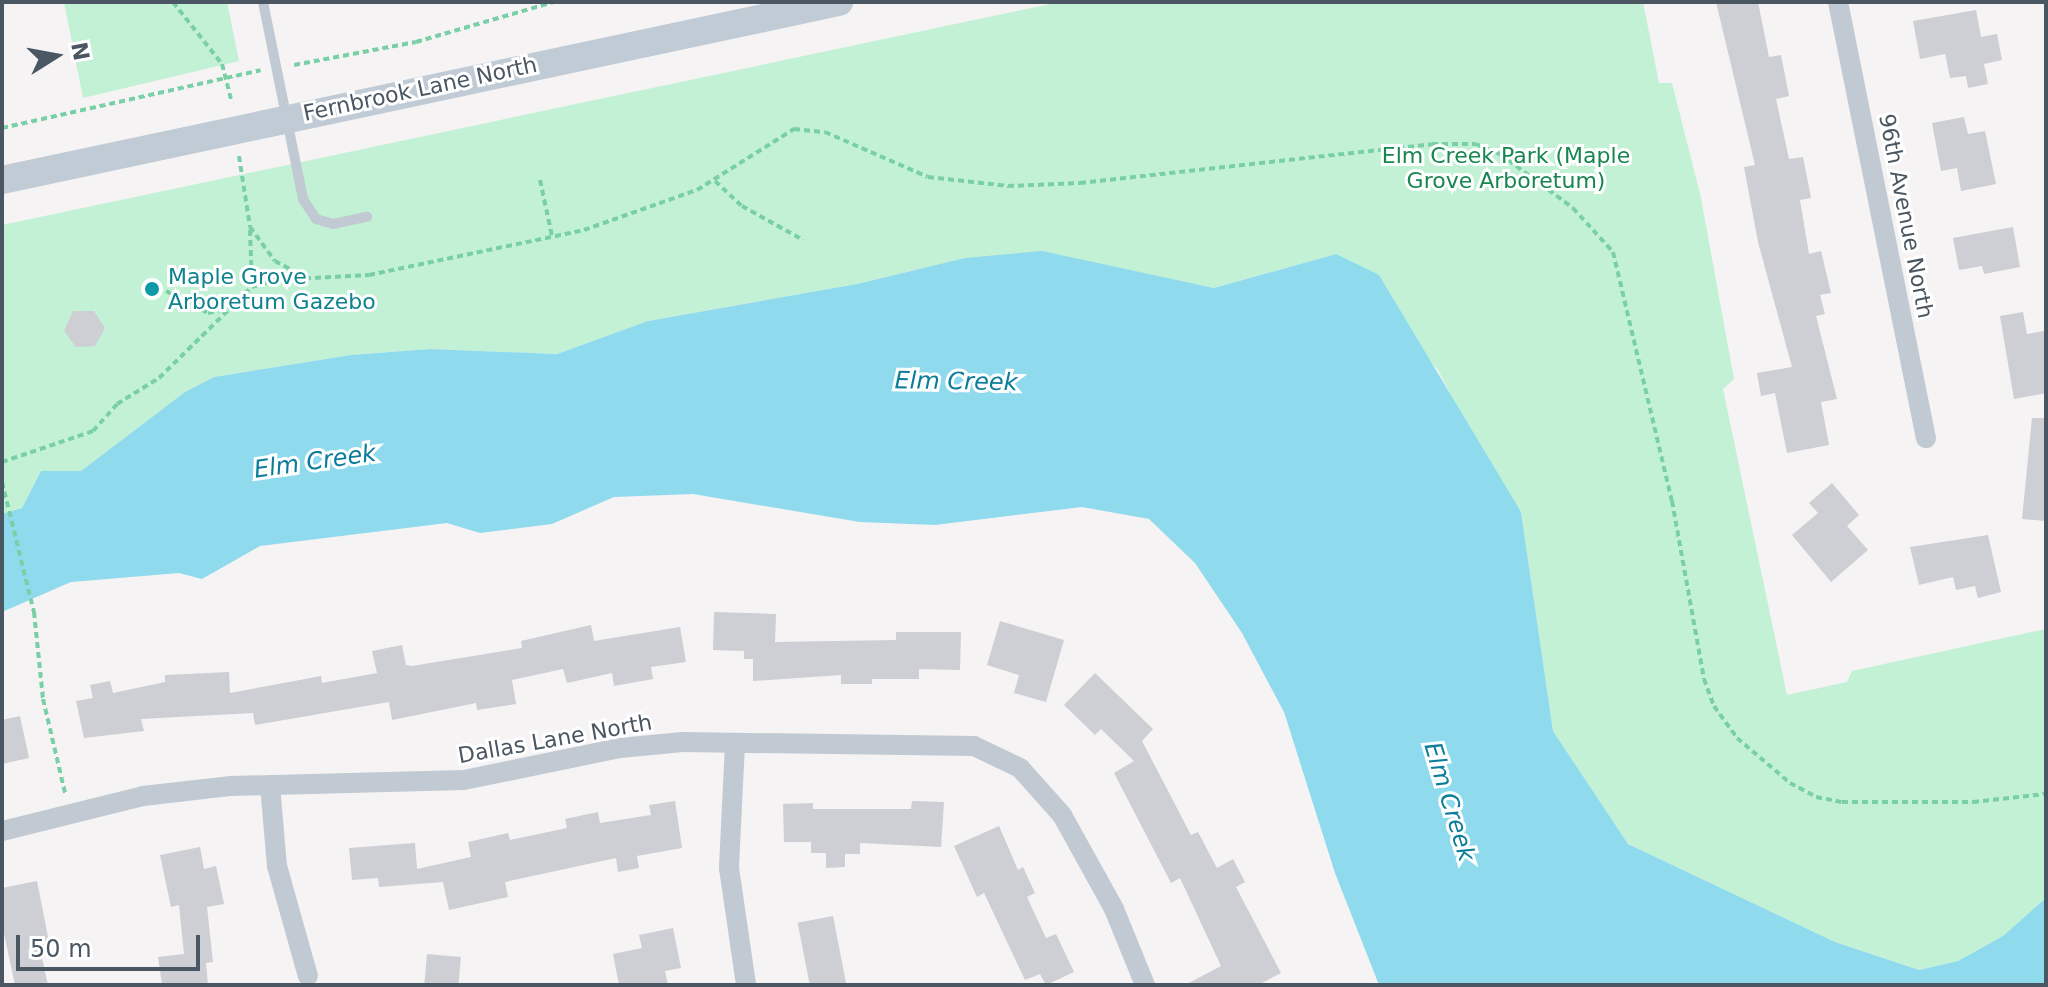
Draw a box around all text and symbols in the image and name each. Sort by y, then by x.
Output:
north arrow [16,16,96,96]
text: N [66,40,94,63]
street label: Fernbrook Lane North [301,51,539,127]
street label: 96th Avenue North [1873,111,1939,321]
park label: Elm Creek Park (Maple Grove Arboretum) [1382,142,1630,194]
place label: Maple Grove Arboretum Gazebo [168,263,376,314]
marker: Maple Grove Arboretum Gazebo [143,280,161,298]
water label: Elm Creek [894,367,1018,397]
water label: Elm Creek [252,439,378,485]
street label: Dallas Lane North [456,709,654,769]
water label: Elm Creek [1417,739,1481,865]
scale bar [20,919,204,969]
text: 50 m [30,935,92,963]

